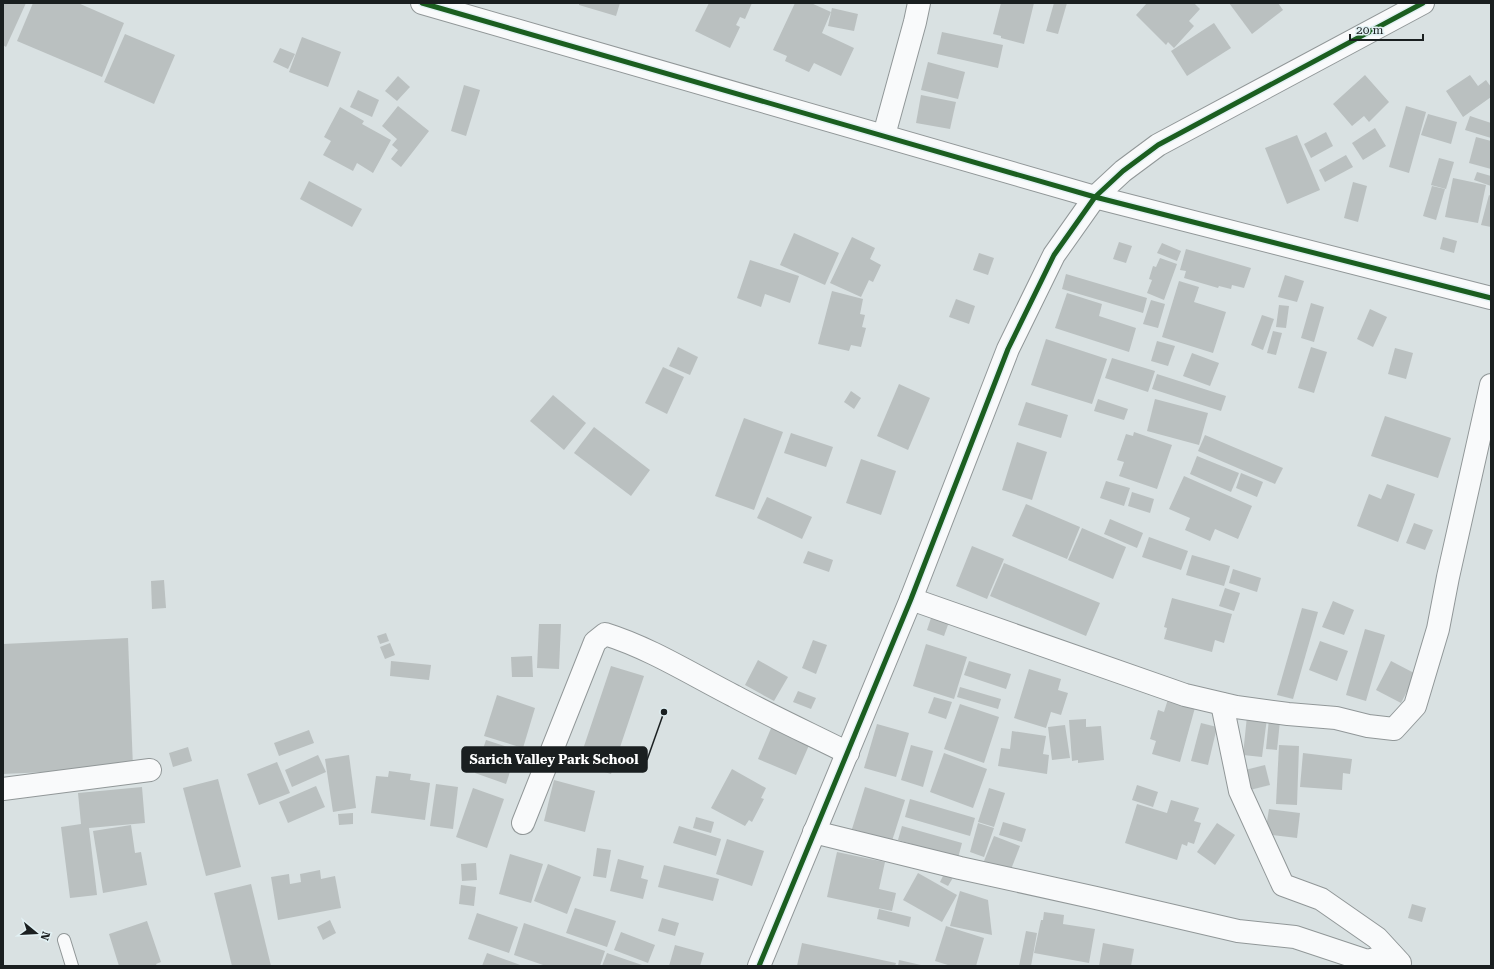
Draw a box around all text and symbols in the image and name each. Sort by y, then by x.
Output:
scale bar [1350,16,1423,42]
text: 20 m [1356,23,1383,37]
callout: Sarich Valley Park School [462,747,647,772]
text: Sarich Valley Park School [470,752,639,767]
north arrow [16,913,56,953]
text: N [37,930,53,942]

